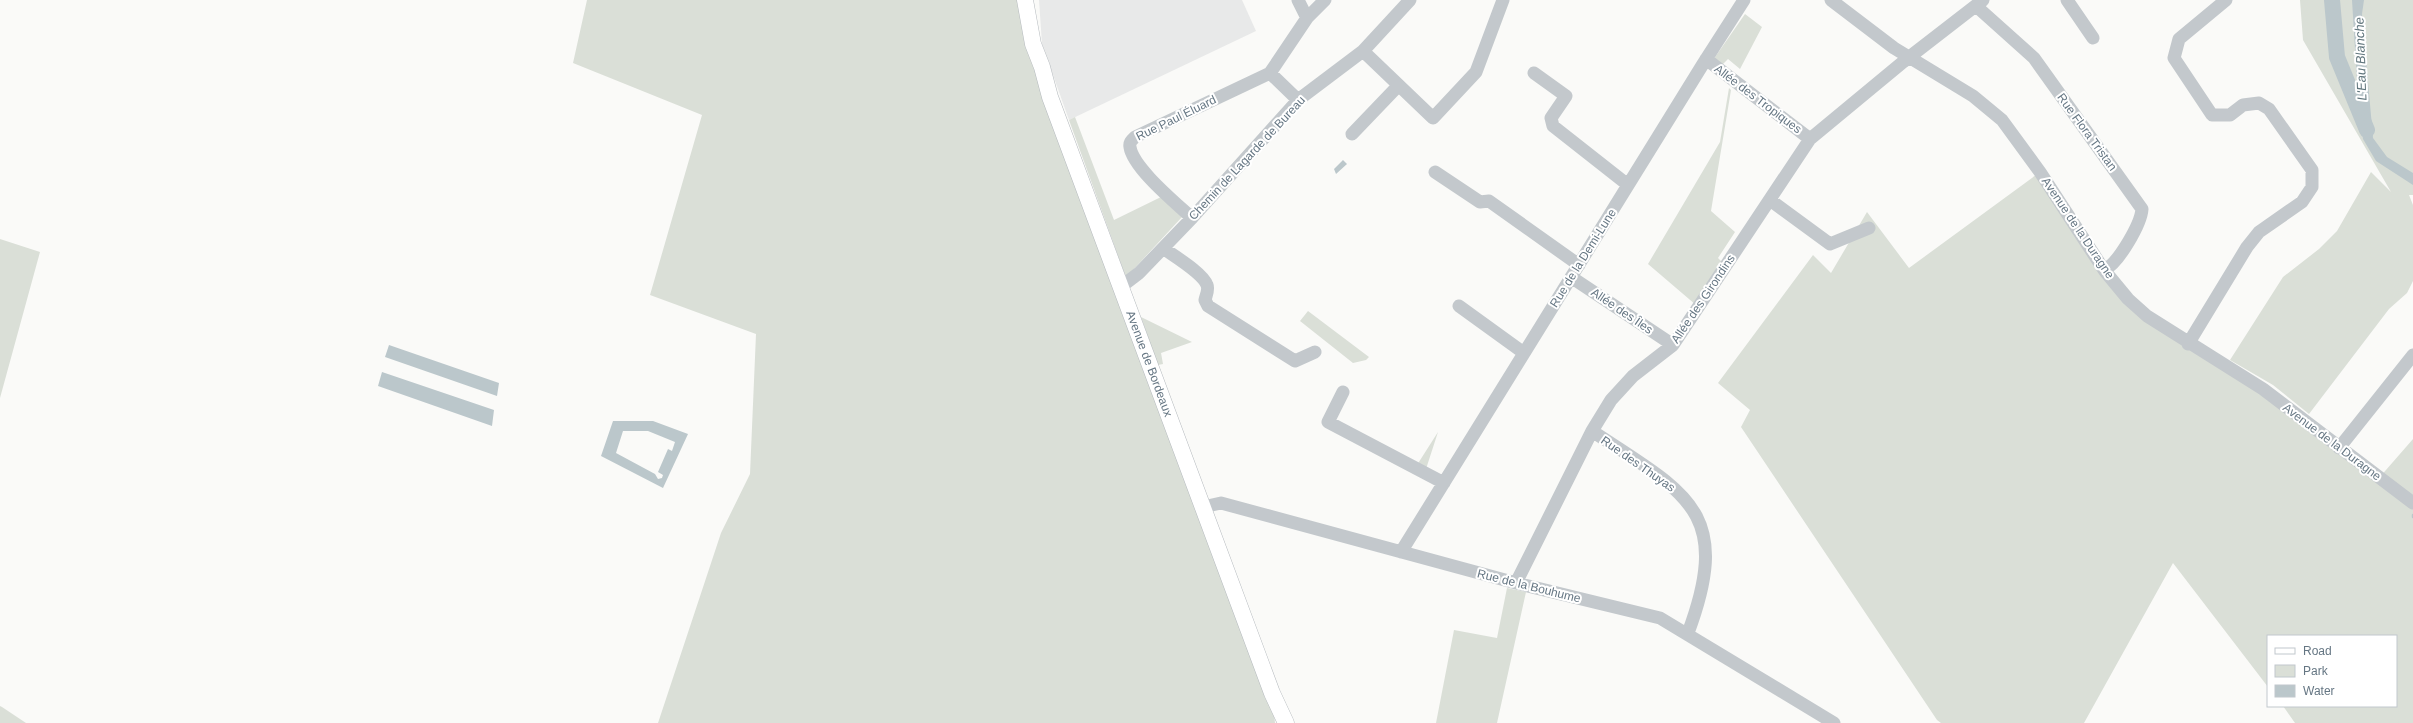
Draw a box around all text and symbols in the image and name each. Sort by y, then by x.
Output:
water label: L'Eau Blanche [2352,17,2369,101]
street label: Allée des Tropiques [1712,62,1804,136]
street label: Rue Flora Tristan [2054,91,2120,173]
street label: Rue Paul Éluard [1133,92,1218,143]
street label: Chemin de Lagarde de Bureau [1186,93,1308,223]
street label: Avenue de la Duragne [2039,175,2117,282]
street label: Rue de la Demi-Lune [1547,206,1619,310]
street label: Allée des Girondins [1668,252,1738,346]
street label: Allée des Îles [1588,284,1656,337]
street label: Avenue de Bordeaux [1123,309,1175,419]
street label: Avenue de la Duragne [2280,401,2384,484]
street label: Rue des Thuyas [1598,433,1678,495]
street label: Rue de la Bouhume [1476,566,1582,606]
legend [2267,635,2397,707]
text: Road [2303,644,2332,658]
text: Park [2303,664,2329,678]
text: Water [2303,684,2335,698]

